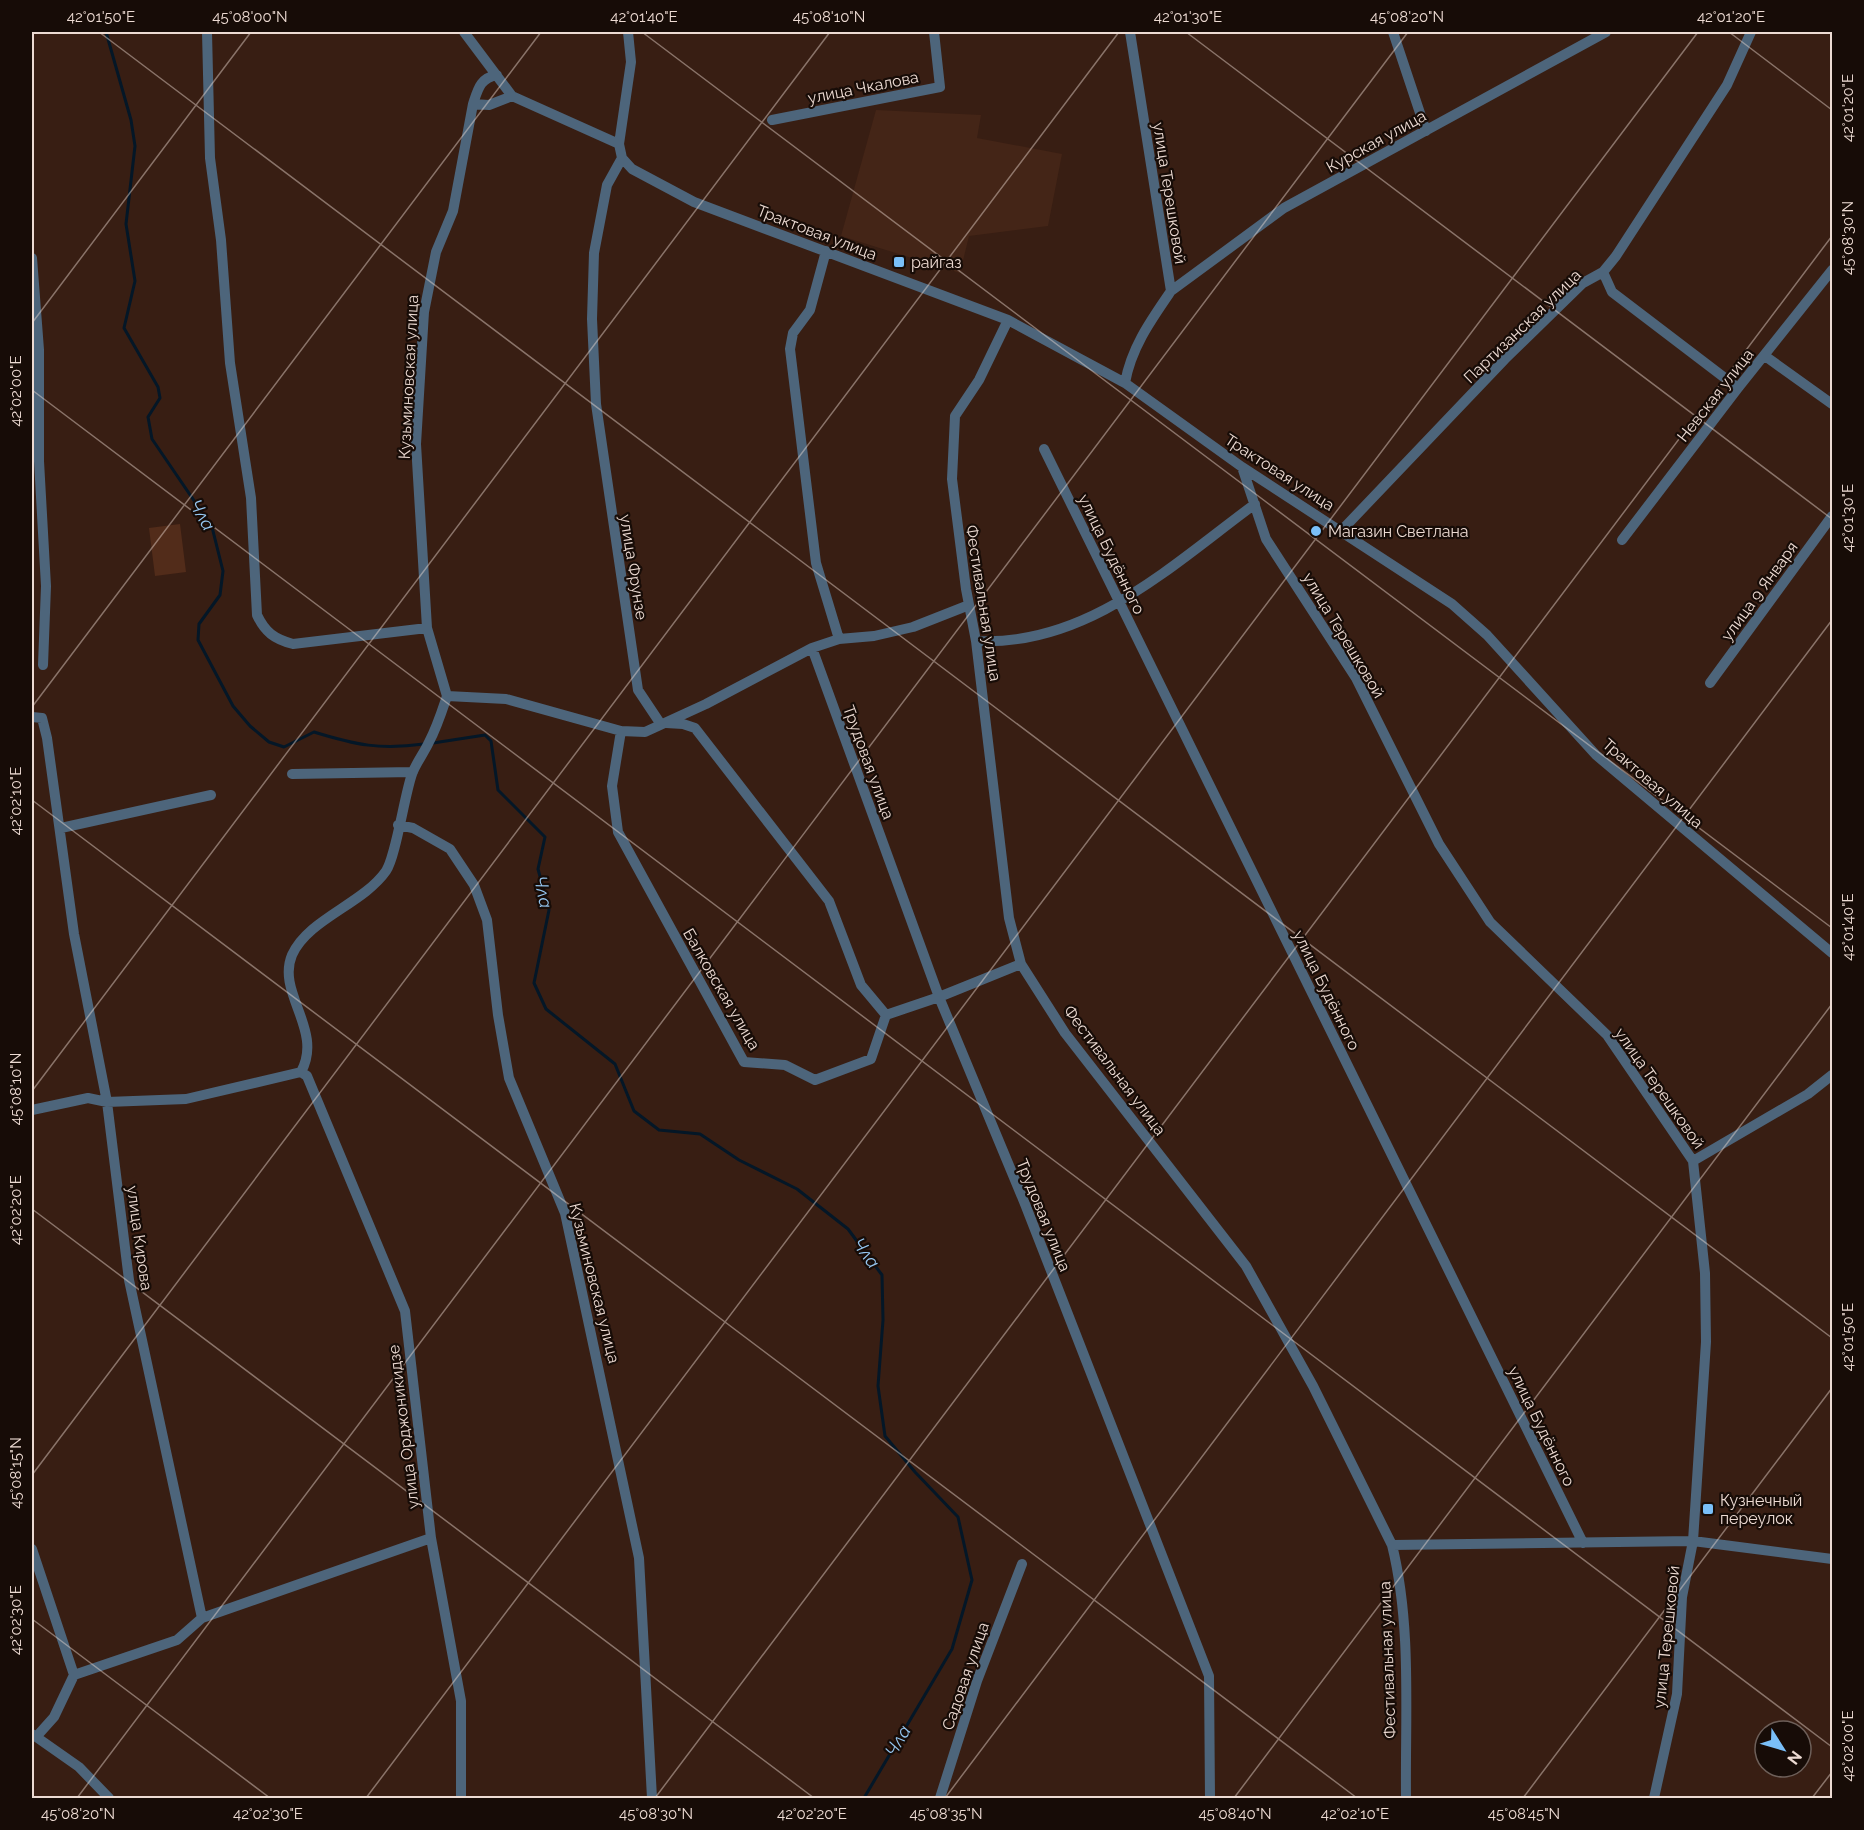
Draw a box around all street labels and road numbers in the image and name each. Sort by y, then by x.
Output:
street label: улица Чкалова [806,67,920,108]
street label: Курская улица [1323,106,1429,177]
street label: улица Терешковой [1149,121,1190,265]
street label: Трактовая улица [754,201,879,264]
street label: Партизанская улица [1460,265,1585,387]
street label: Кузьминовская улица [395,294,422,460]
street label: Невская улица [1673,345,1758,446]
street label: Трактовая улица [1221,430,1338,515]
street label: улица Будённого [1074,491,1149,617]
street label: улица Фрунзе [616,513,651,621]
street label: Фестивальная улица [962,524,1005,682]
street label: улица 9 Января [1717,538,1802,645]
street label: улица Терешковой [1299,569,1389,702]
street label: Трудовая улица [839,703,898,822]
street label: Трактовая улица [1599,735,1707,832]
street label: Балковская улица [679,925,764,1053]
street label: улица Будённого [1289,927,1364,1053]
street label: Фестивальная улица [1060,1002,1170,1139]
street label: улица Терешковой [1611,1024,1708,1152]
street label: Трудовая улица [1012,1156,1075,1274]
street label: улица Кирова [123,1184,156,1292]
street label: Кузьминовская улица [565,1201,624,1365]
street label: улица Орджоникидзе [384,1344,423,1510]
street label: улица Будённого [1504,1363,1579,1489]
street label: улица Терешковой [1650,1565,1683,1709]
street label: Фестивальная улица [1375,1581,1400,1739]
street label: Садовая улица [938,1620,993,1733]

